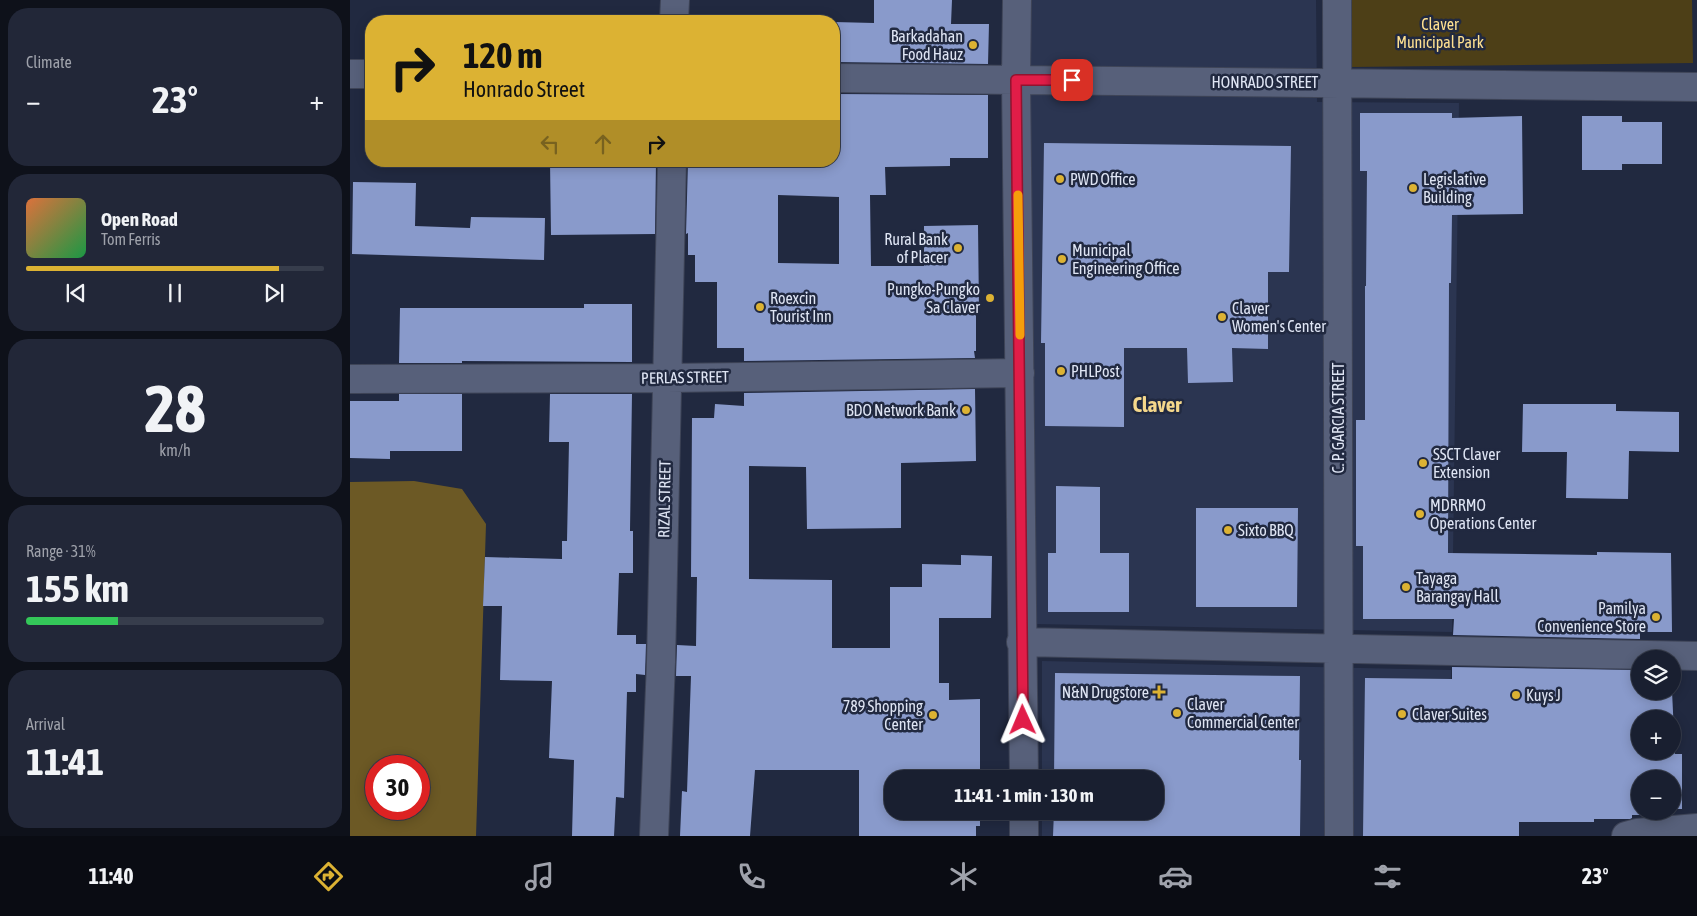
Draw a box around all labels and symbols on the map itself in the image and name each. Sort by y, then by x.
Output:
park label: Claver Municipal Park [1396,15,1484,52]
place label: Barkadahan Food Hauz [891,27,963,63]
marker: Barkadahan Food Hauz [967,39,979,51]
pin [1051,59,1093,101]
street label: HONRADO STREET [1212,73,1318,91]
place label: PWD Office [1070,170,1135,188]
place label: Legislative Building [1423,170,1486,207]
marker: PWD Office [1054,173,1066,185]
marker: Legislative Building [1407,182,1419,194]
place label: Rural Bank of Placer [884,230,948,266]
place label: Municipal Engineering Office [1072,241,1179,278]
marker: Rural Bank of Placer [952,242,964,254]
marker: Municipal Engineering Office [1056,253,1068,265]
place label: Pungko-Pungko Sa Claver [887,280,980,316]
place label: Roexcin Tourist Inn [770,289,832,325]
marker: Pungko-Pungko Sa Claver [984,292,996,304]
place label: Claver Women's Center [1232,299,1326,335]
marker: Roexcin Tourist Inn [754,301,766,313]
marker: Claver Women's Center [1216,311,1228,323]
place label: PHLPost [1071,362,1120,380]
street label: C. P. GARCIA STREET [1329,362,1347,474]
marker: PHLPost [1055,365,1067,377]
street label: PERLAS STREET [641,367,729,387]
district label: Claver [1133,392,1182,416]
place label: BDO Network Bank [846,401,956,419]
marker: BDO Network Bank [960,404,972,416]
place label: SSCT Claver Extension [1433,445,1500,481]
marker: SSCT Claver Extension [1417,457,1429,469]
street label: RIZAL STREET [654,460,674,538]
place label: MDRRMO Operations Center [1430,496,1536,533]
marker: MDRRMO Operations Center [1414,508,1426,520]
place label: Sixto BBQ [1238,521,1294,539]
marker: Sixto BBQ [1222,524,1234,536]
place label: Tayaga Barangay Hall [1416,569,1499,606]
marker: Tayaga Barangay Hall [1400,581,1412,593]
place label: Pamilya Convenience Store [1537,599,1646,635]
marker: Pamilya Convenience Store [1650,611,1662,623]
place label: N&N Drugstore [1062,683,1149,702]
marker: N&N Drugstore [1153,686,1165,698]
place label: Kuys J [1526,686,1561,705]
marker: Kuys J [1510,689,1522,701]
position arrow [996,693,1048,745]
place label: Claver Commercial Center [1187,695,1299,731]
place label: 789 Shopping Center [843,697,923,733]
place label: Claver Suites [1412,705,1487,723]
marker: Claver Commercial Center [1171,707,1183,719]
marker: Claver Suites [1396,708,1408,720]
marker: 789 Shopping Center [927,709,939,721]
speed limit sign: 30 [365,755,430,820]

